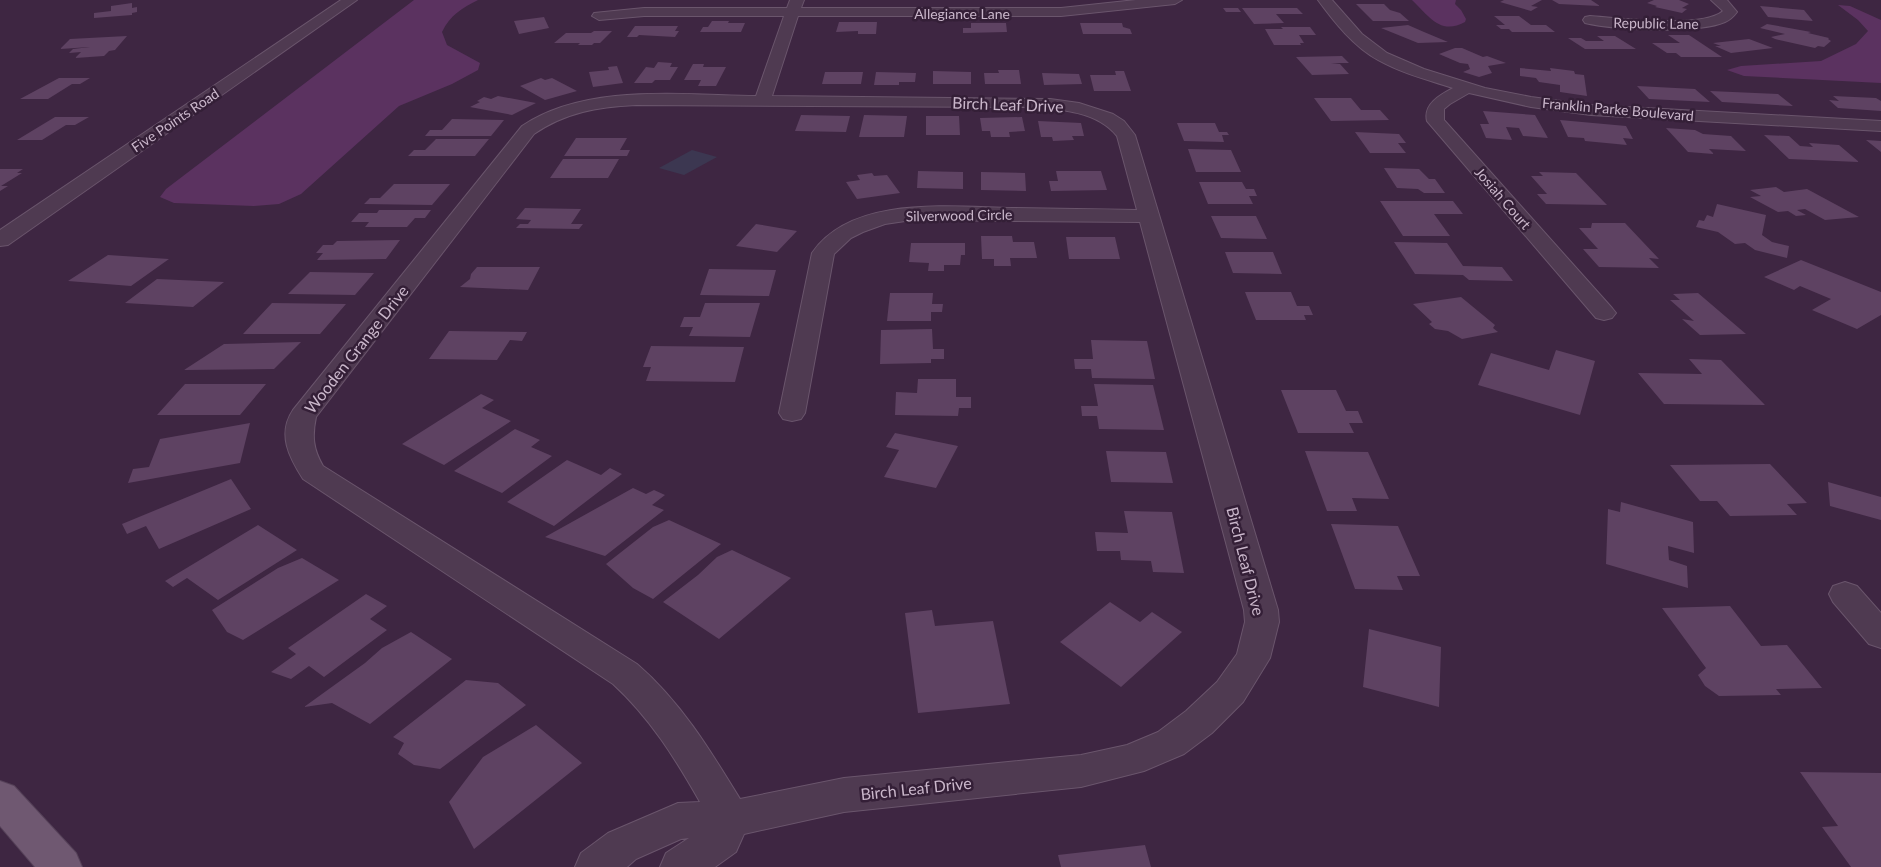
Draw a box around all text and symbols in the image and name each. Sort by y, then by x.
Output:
street label: Allegiance Lane [914,5,1010,22]
street label: Republic Lane [1613,14,1699,32]
street label: Five Points Road [128,84,222,156]
street label: Birch Leaf Drive [952,93,1064,115]
street label: Franklin Parke Boulevard [1542,94,1694,124]
street label: Josiah Court [1472,164,1534,232]
street label: Silverwood Circle [905,206,1013,224]
street label: Wooden Grange Drive [300,281,412,417]
street label: Birch Leaf Drive [1223,505,1269,617]
street label: Birch Leaf Drive [859,773,973,803]

